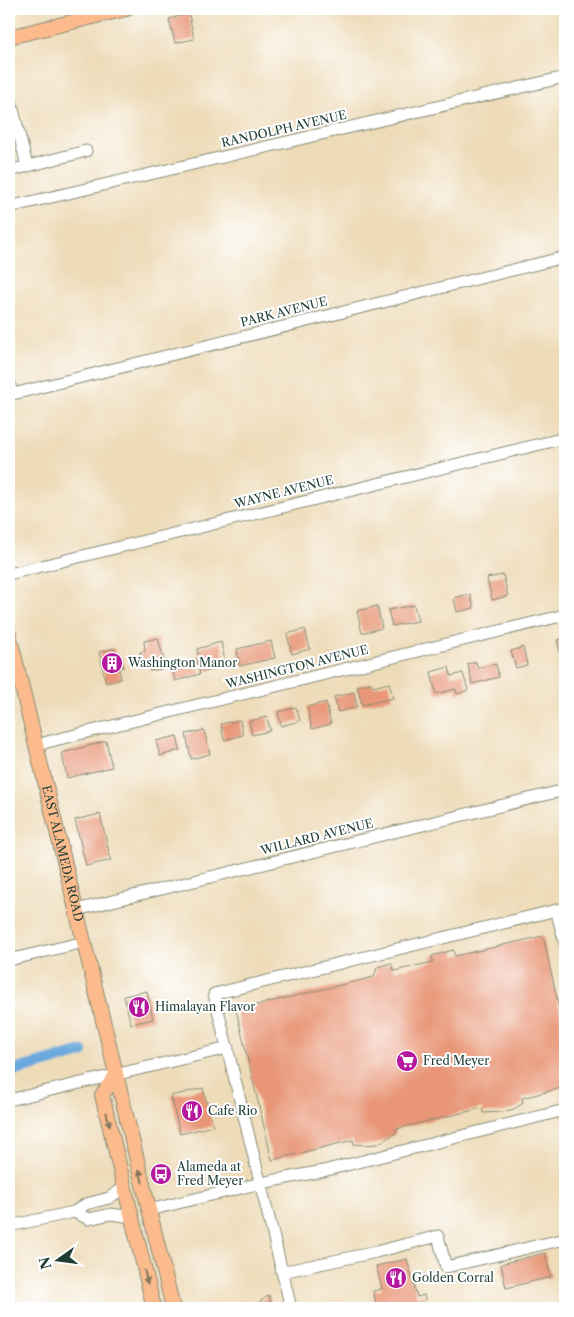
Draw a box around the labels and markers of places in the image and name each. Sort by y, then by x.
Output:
building icon: Washington Manor [100,651,124,675]
place label: Washington Manor [127,655,237,670]
restaurant icon: Himalayan Flavor [127,995,151,1019]
place label: Himalayan Flavor [155,999,255,1014]
supermarket icon: Fred Meyer [395,1049,419,1073]
place label: Fred Meyer [423,1053,489,1068]
restaurant icon: Cafe Rio [180,1099,204,1123]
place label: Cafe Rio [208,1103,257,1118]
place label: Alameda at Fred Meyer [176,1159,243,1188]
bus stop icon: Alameda at Fred Meyer [149,1162,173,1186]
restaurant icon: Golden Corral [384,1266,408,1290]
place label: Golden Corral [412,1270,494,1285]

